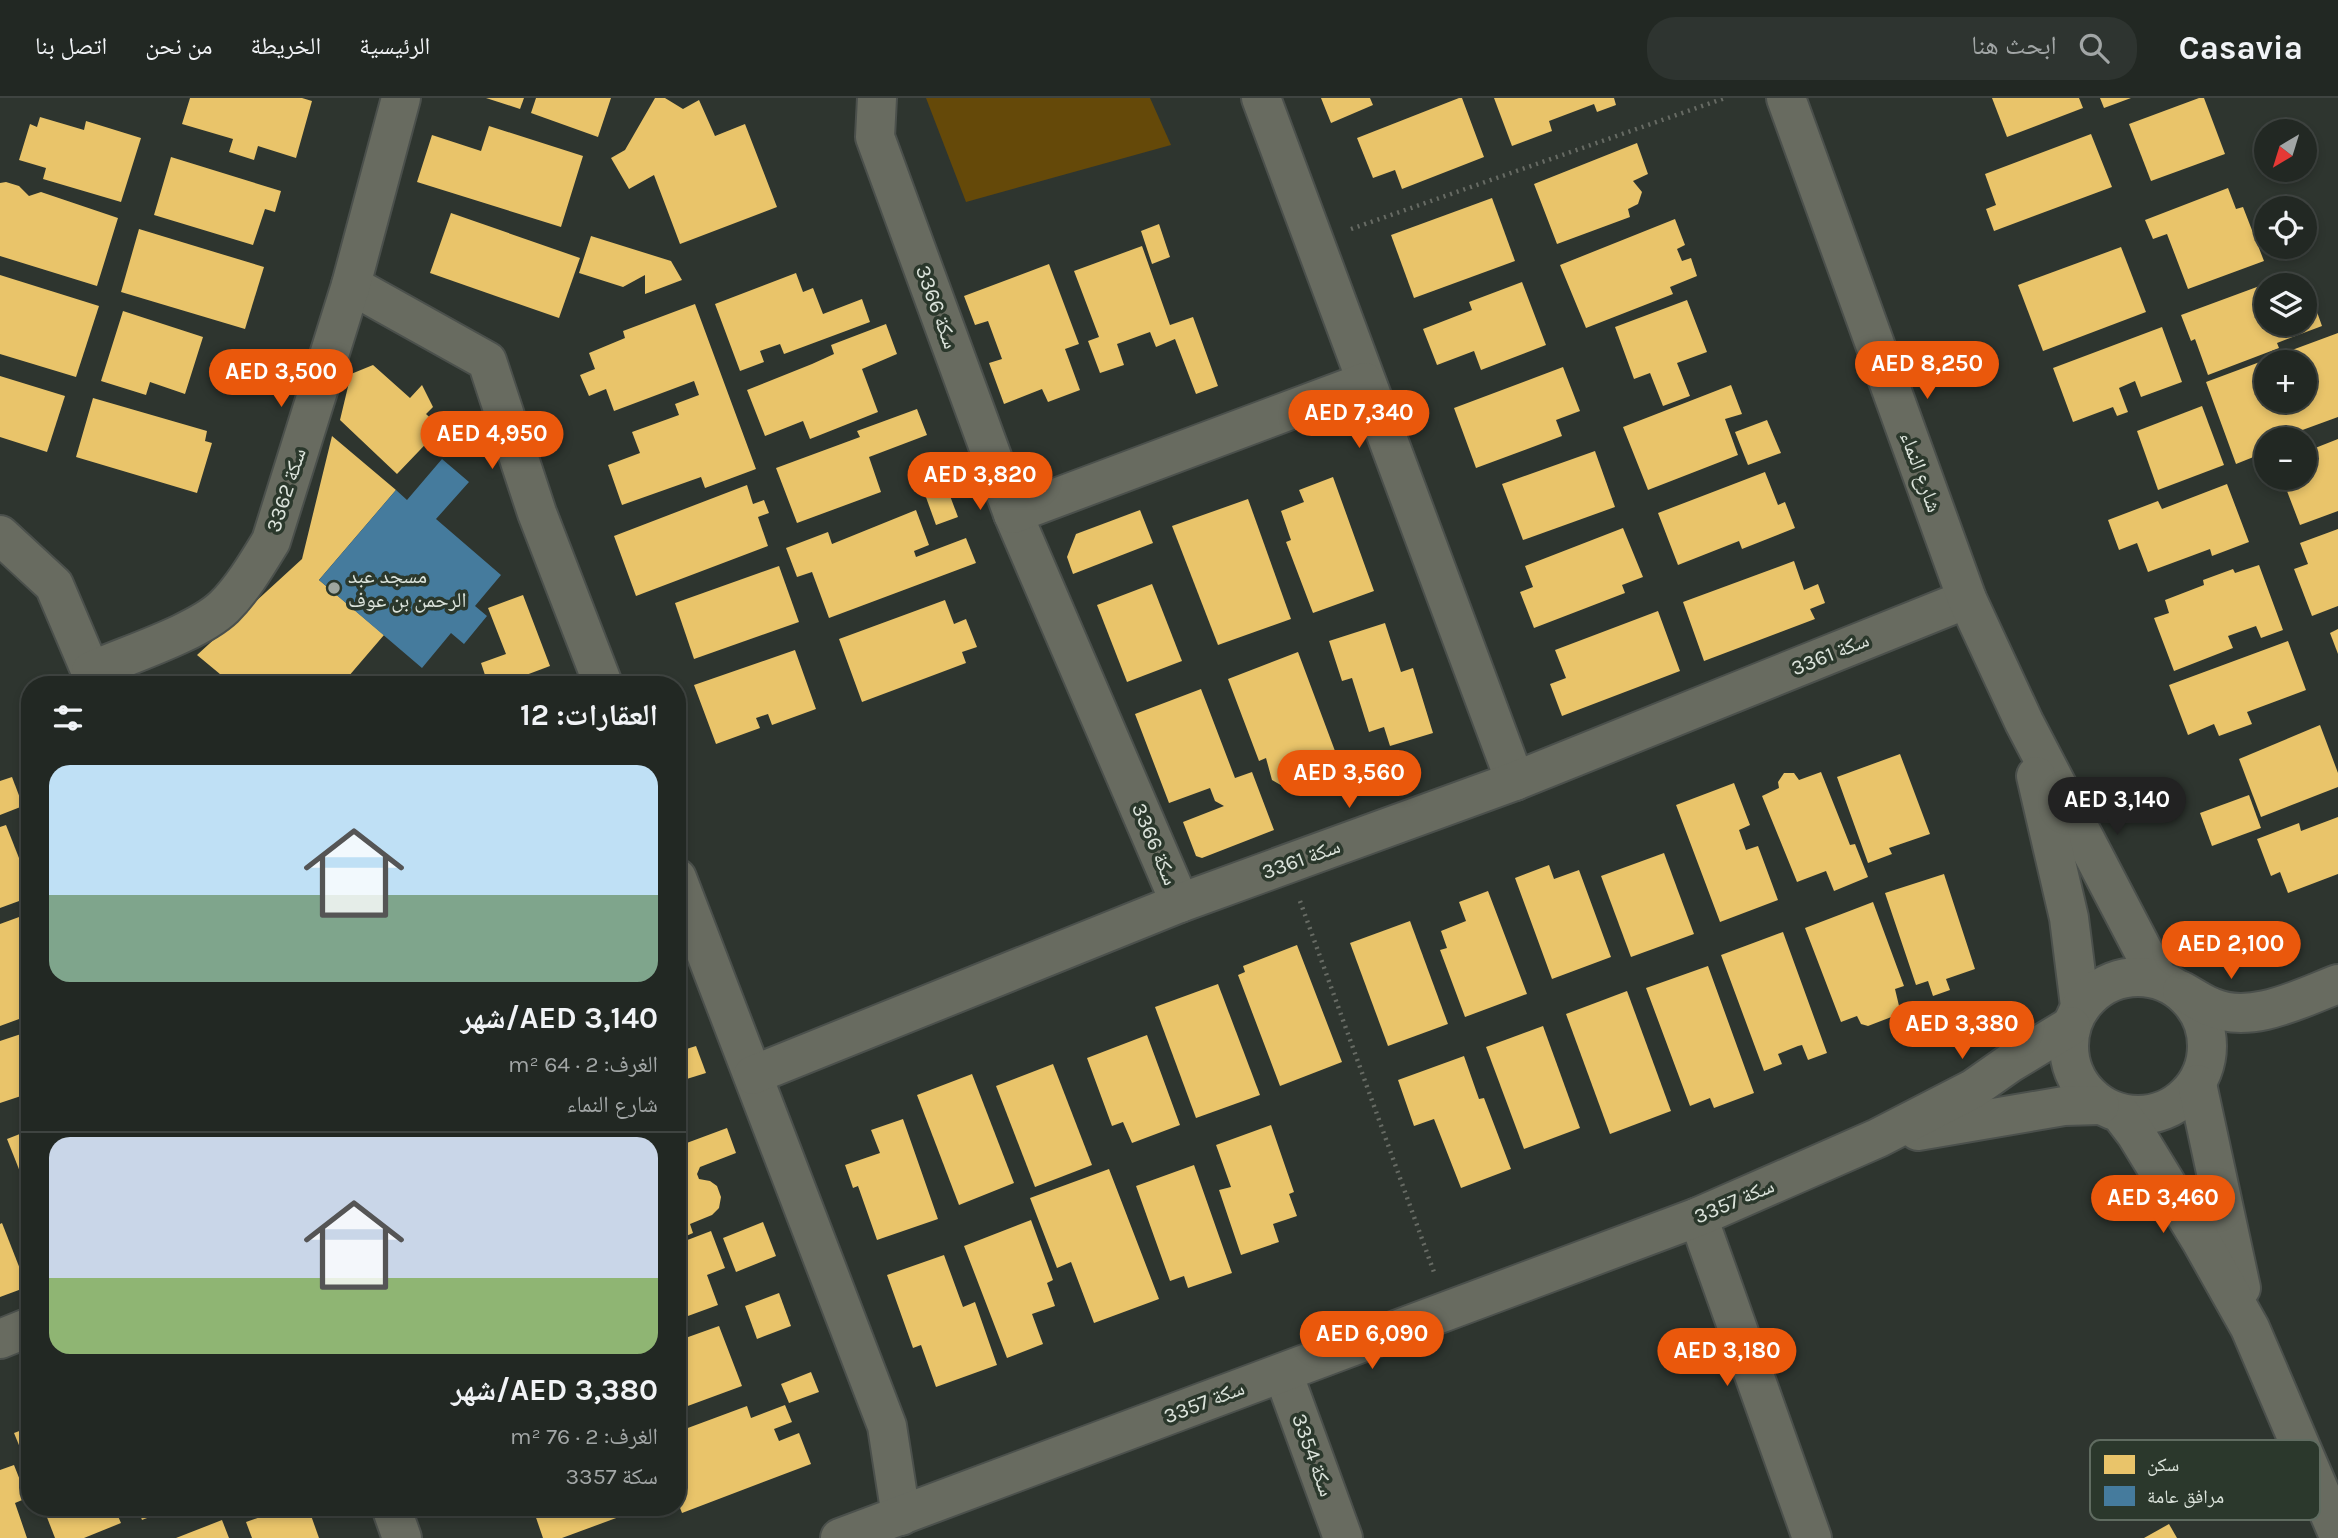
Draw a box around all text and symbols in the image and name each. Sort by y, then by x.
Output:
search box [1647,17,2137,80]
icon: search [2075,29,2113,67]
text: Casavia [2179,29,2303,67]
text: ابحث هنا [1971,30,2057,61]
text: اتصل بنا [35,32,107,60]
text: من نحن [145,32,213,60]
text: الخريطة [251,32,321,60]
text: الرئيسية [359,32,430,60]
north arrow [2254,119,2317,182]
map controls [2254,119,2317,490]
button: locate [2254,196,2317,259]
street label: سكة 3366 [911,262,963,352]
button: layers [2254,273,2317,336]
pin: AED 8,250 [1847,342,2007,401]
pin: AED 3,500 [201,350,361,409]
text: AED 8,250 [1871,350,1983,377]
button: + [2254,350,2317,413]
text: AED 3,500 [225,358,337,385]
pin: AED 7,340 [1279,390,1439,450]
text: AED 7,340 [1304,399,1414,426]
pin: AED 4,950 [412,412,572,471]
text: AED 4,950 [437,420,547,447]
button: − [2254,427,2317,490]
street label: شارع النماء [1894,429,1947,516]
street label: سكة 3362 [261,445,311,535]
pin: AED 3,820 [900,452,1060,512]
text: AED 3,820 [924,461,1036,488]
place label: مسجد عبد الرحمن بن عوف [348,564,467,613]
marker: مسجد عبد الرحمن بن عوف [326,580,342,596]
street label: سكة 3361 [1788,628,1872,680]
text: العقارات: 12 [520,697,658,733]
icon: filters [49,699,87,737]
pin: AED 3,560 [1269,750,1429,810]
text: AED 3,560 [1293,759,1405,786]
pin: AED 3,140 [2037,778,2197,837]
text: AED 3,140 [2064,786,2170,813]
street label: سكة 3366 [1127,799,1183,889]
icon: home [291,810,417,936]
street label: سكة 3361 [1259,834,1343,884]
pin: AED 2,100 [2151,922,2311,981]
text: AED 2,100 [2178,930,2284,957]
text: AED 3,140/شهر [461,1000,658,1036]
pin: AED 3,380 [1882,1002,2042,1061]
text: AED 3,380 [1905,1010,2019,1037]
text: الغرف: 2 · 64 m² [508,1051,658,1078]
text: شارع النماء [566,1091,658,1118]
street label: سكة 3357 [1690,1173,1778,1229]
pin: AED 3,460 [2083,1176,2243,1235]
icon: home [291,1182,417,1308]
text: AED 3,460 [2107,1184,2219,1211]
pin: AED 6,090 [1292,1312,1452,1371]
text: AED 6,090 [1316,1320,1428,1347]
pin: AED 3,180 [1647,1328,1807,1388]
text: AED 3,180 [1673,1337,1781,1364]
text: AED 3,380/شهر [451,1372,658,1408]
street label: سكة 3357 [1160,1376,1248,1428]
street label: سكة 3354 [1287,1410,1339,1500]
text: الغرف: 2 · 76 m² [510,1423,658,1450]
legend [2090,1440,2320,1520]
text: سكن [2147,1454,2179,1476]
text: سكة 3357 [565,1463,658,1490]
text: مرافق عامة [2147,1486,2224,1508]

